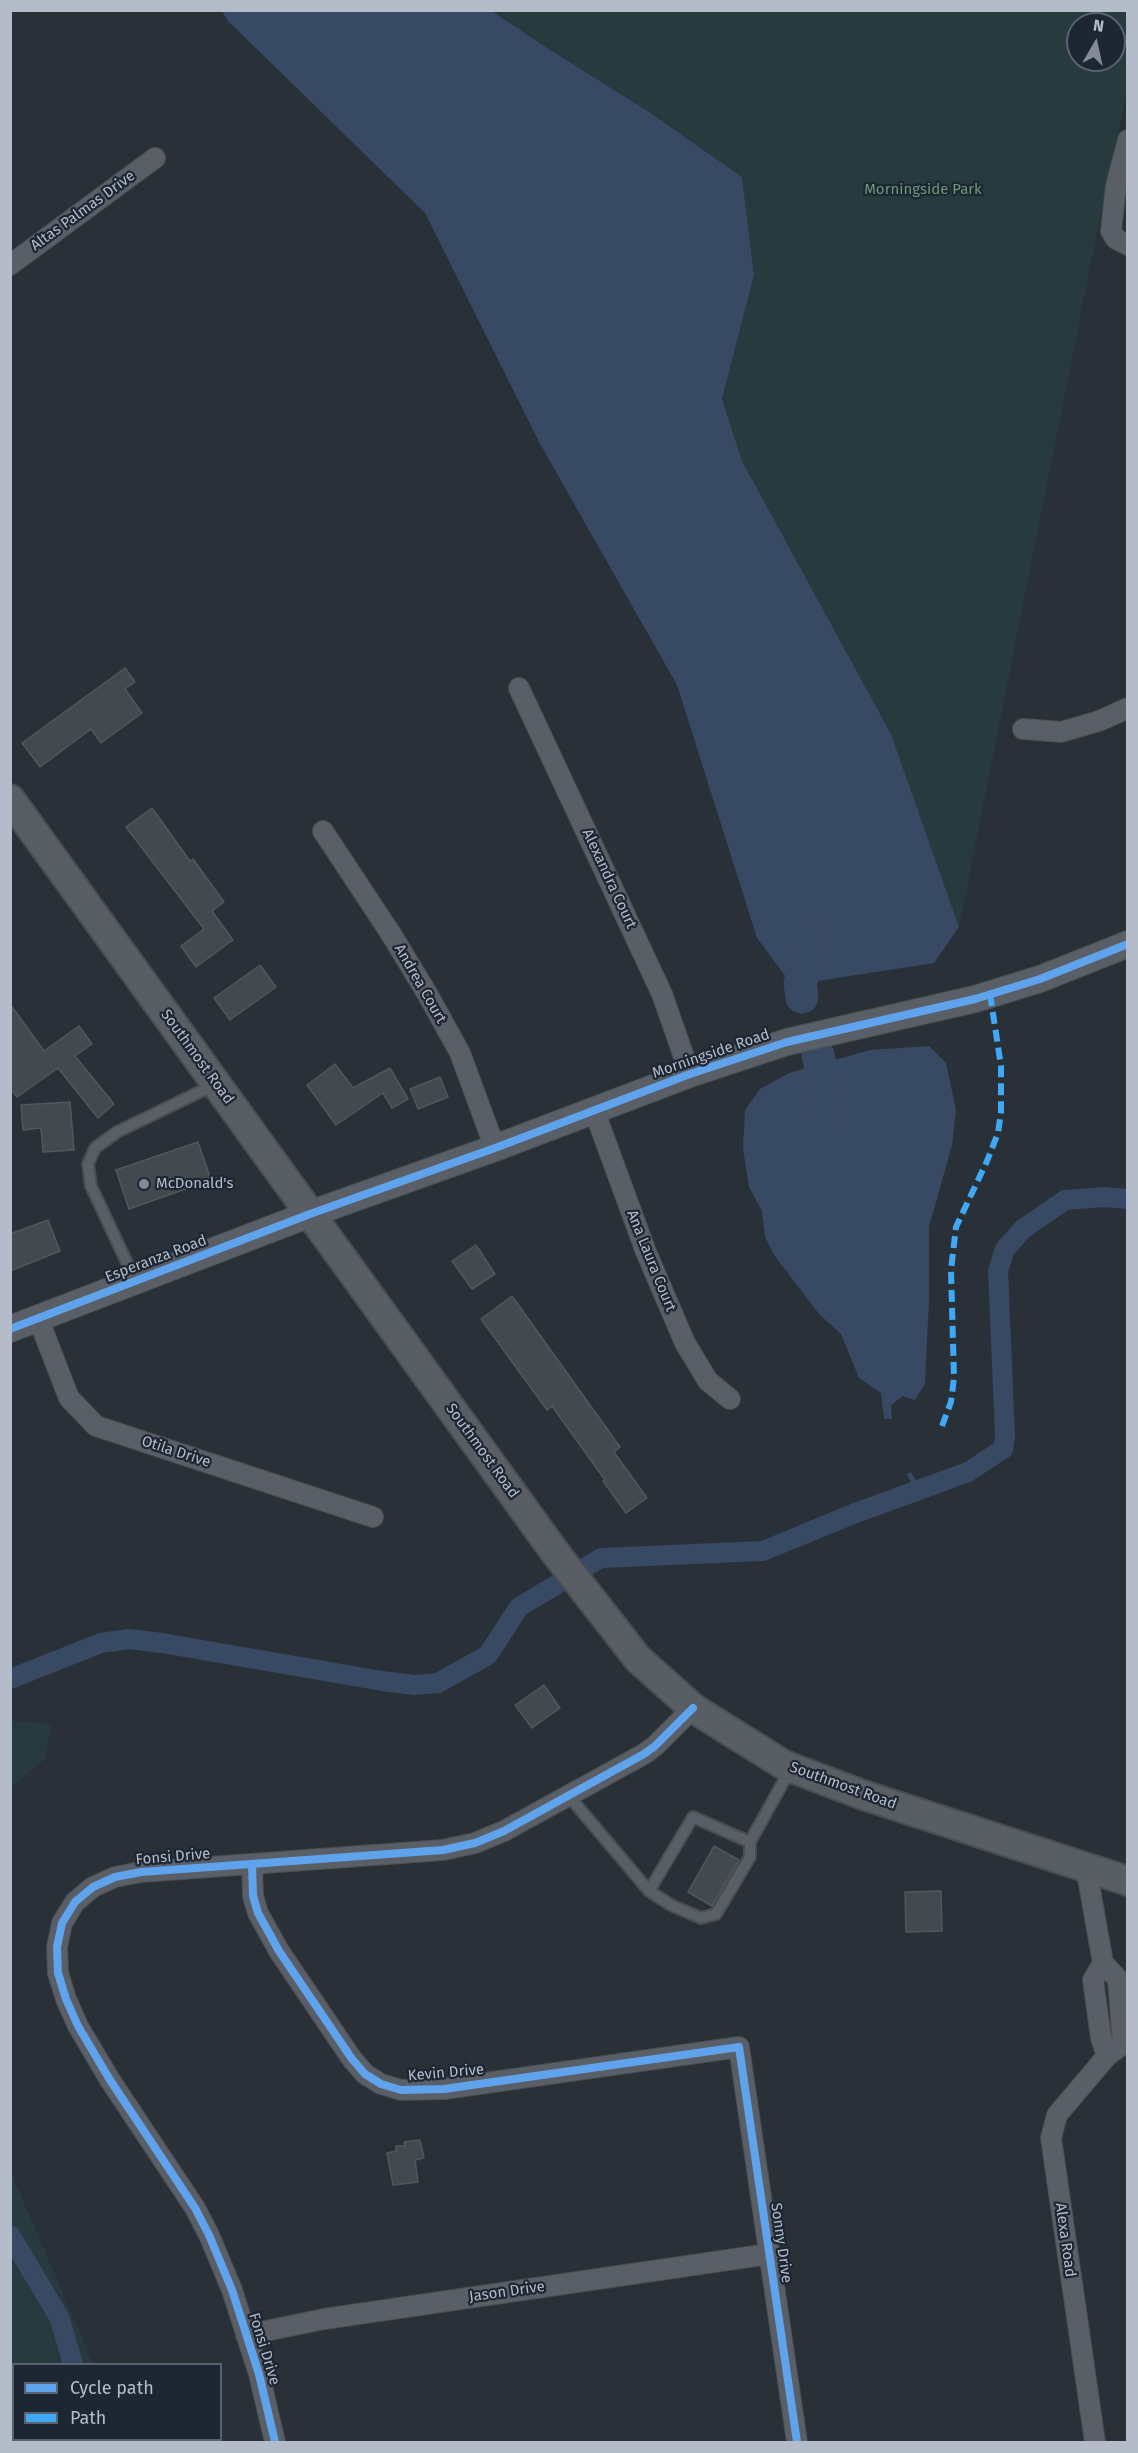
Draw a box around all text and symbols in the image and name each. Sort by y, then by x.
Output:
north arrow [1066,12,1126,72]
text: N [1092,15,1105,36]
street label: Altas Palmas Drive [27,167,139,255]
park label: Morningside Park [864,181,982,199]
street label: Alexandra Court [578,826,640,932]
street label: Andrea Court [390,941,450,1027]
street label: Southmost Road [157,1006,237,1108]
street label: Morningside Road [650,1026,772,1082]
place label: McDonald's [156,1175,233,1193]
marker: McDonald's [137,1177,151,1191]
street label: Ana Laura Court [622,1208,680,1314]
street label: Esperanza Road [103,1231,209,1287]
street label: Southmost Road [442,1400,522,1502]
street label: Otila Drive [139,1432,213,1472]
street label: Southmost Road [787,1758,899,1814]
street label: Fonsi Drive [135,1845,211,1869]
street label: Kevin Drive [407,2061,485,2085]
street label: Sonny Drive [766,2202,796,2284]
street label: Alexa Road [1051,2202,1079,2278]
street label: Jason Drive [468,2278,546,2306]
street label: Fonsi Drive [244,2311,284,2387]
legend [12,2363,222,2441]
text: Cycle path [70,2377,154,2399]
text: Path [70,2407,106,2429]

